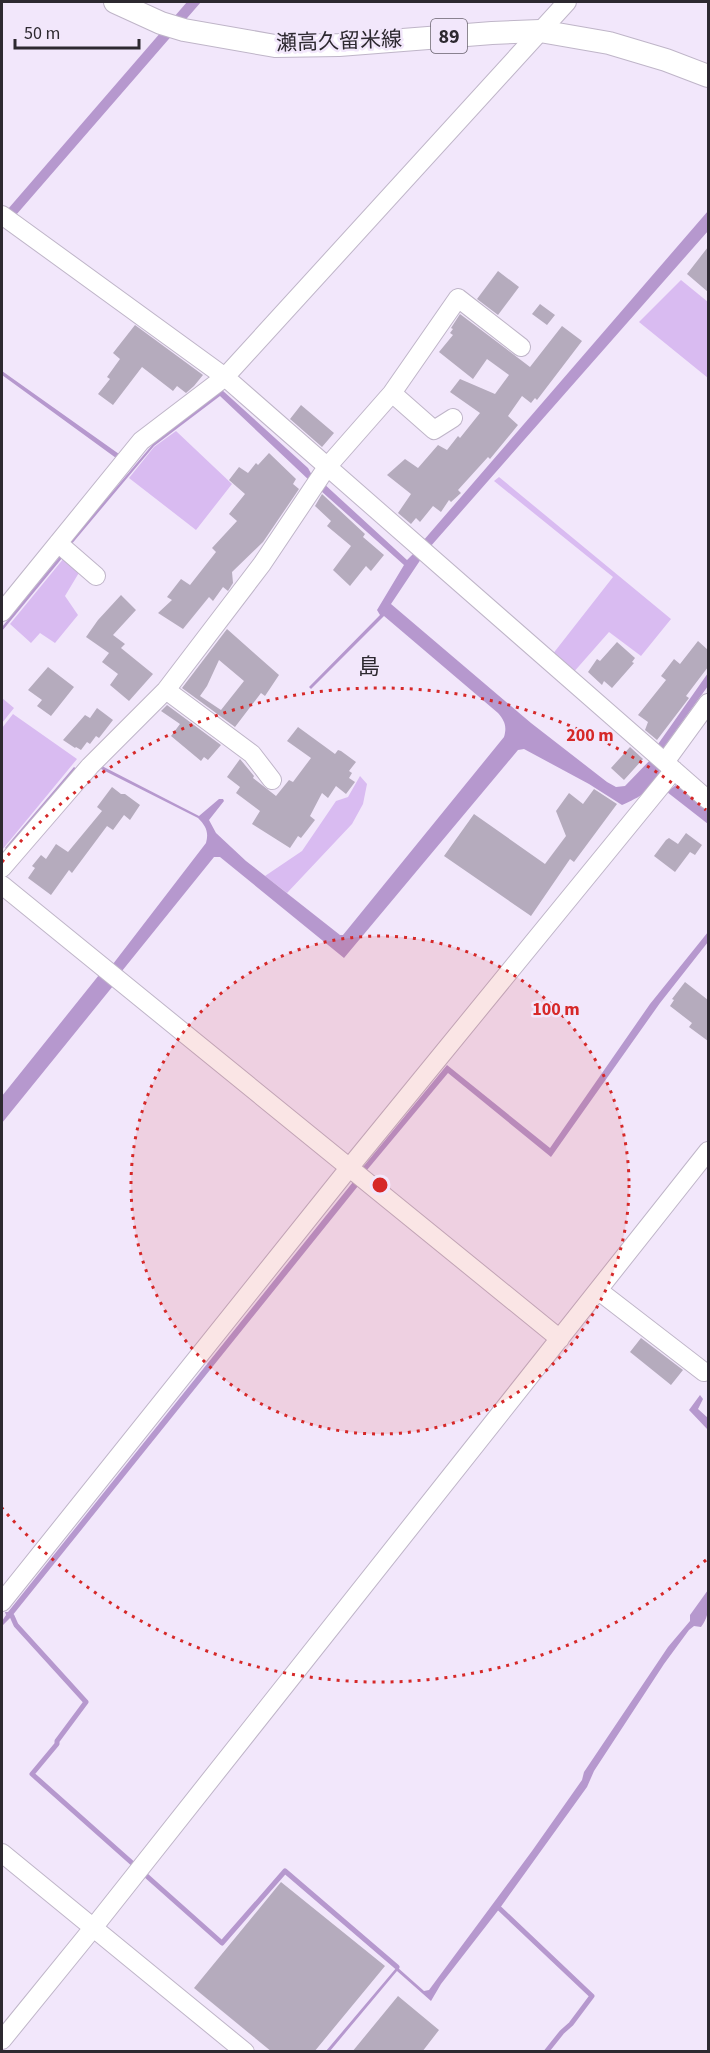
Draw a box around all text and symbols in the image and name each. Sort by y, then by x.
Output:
scale bar [15,12,140,50]
road number: 89 [431,19,467,53]
text: 50 m [24,21,60,46]
street label: 瀬高久留米線 [276,24,402,58]
district label: 島 [358,651,380,683]
text: 200 m [566,723,614,748]
text: 100 m [532,997,580,1022]
centre of rings [370,1175,390,1195]

